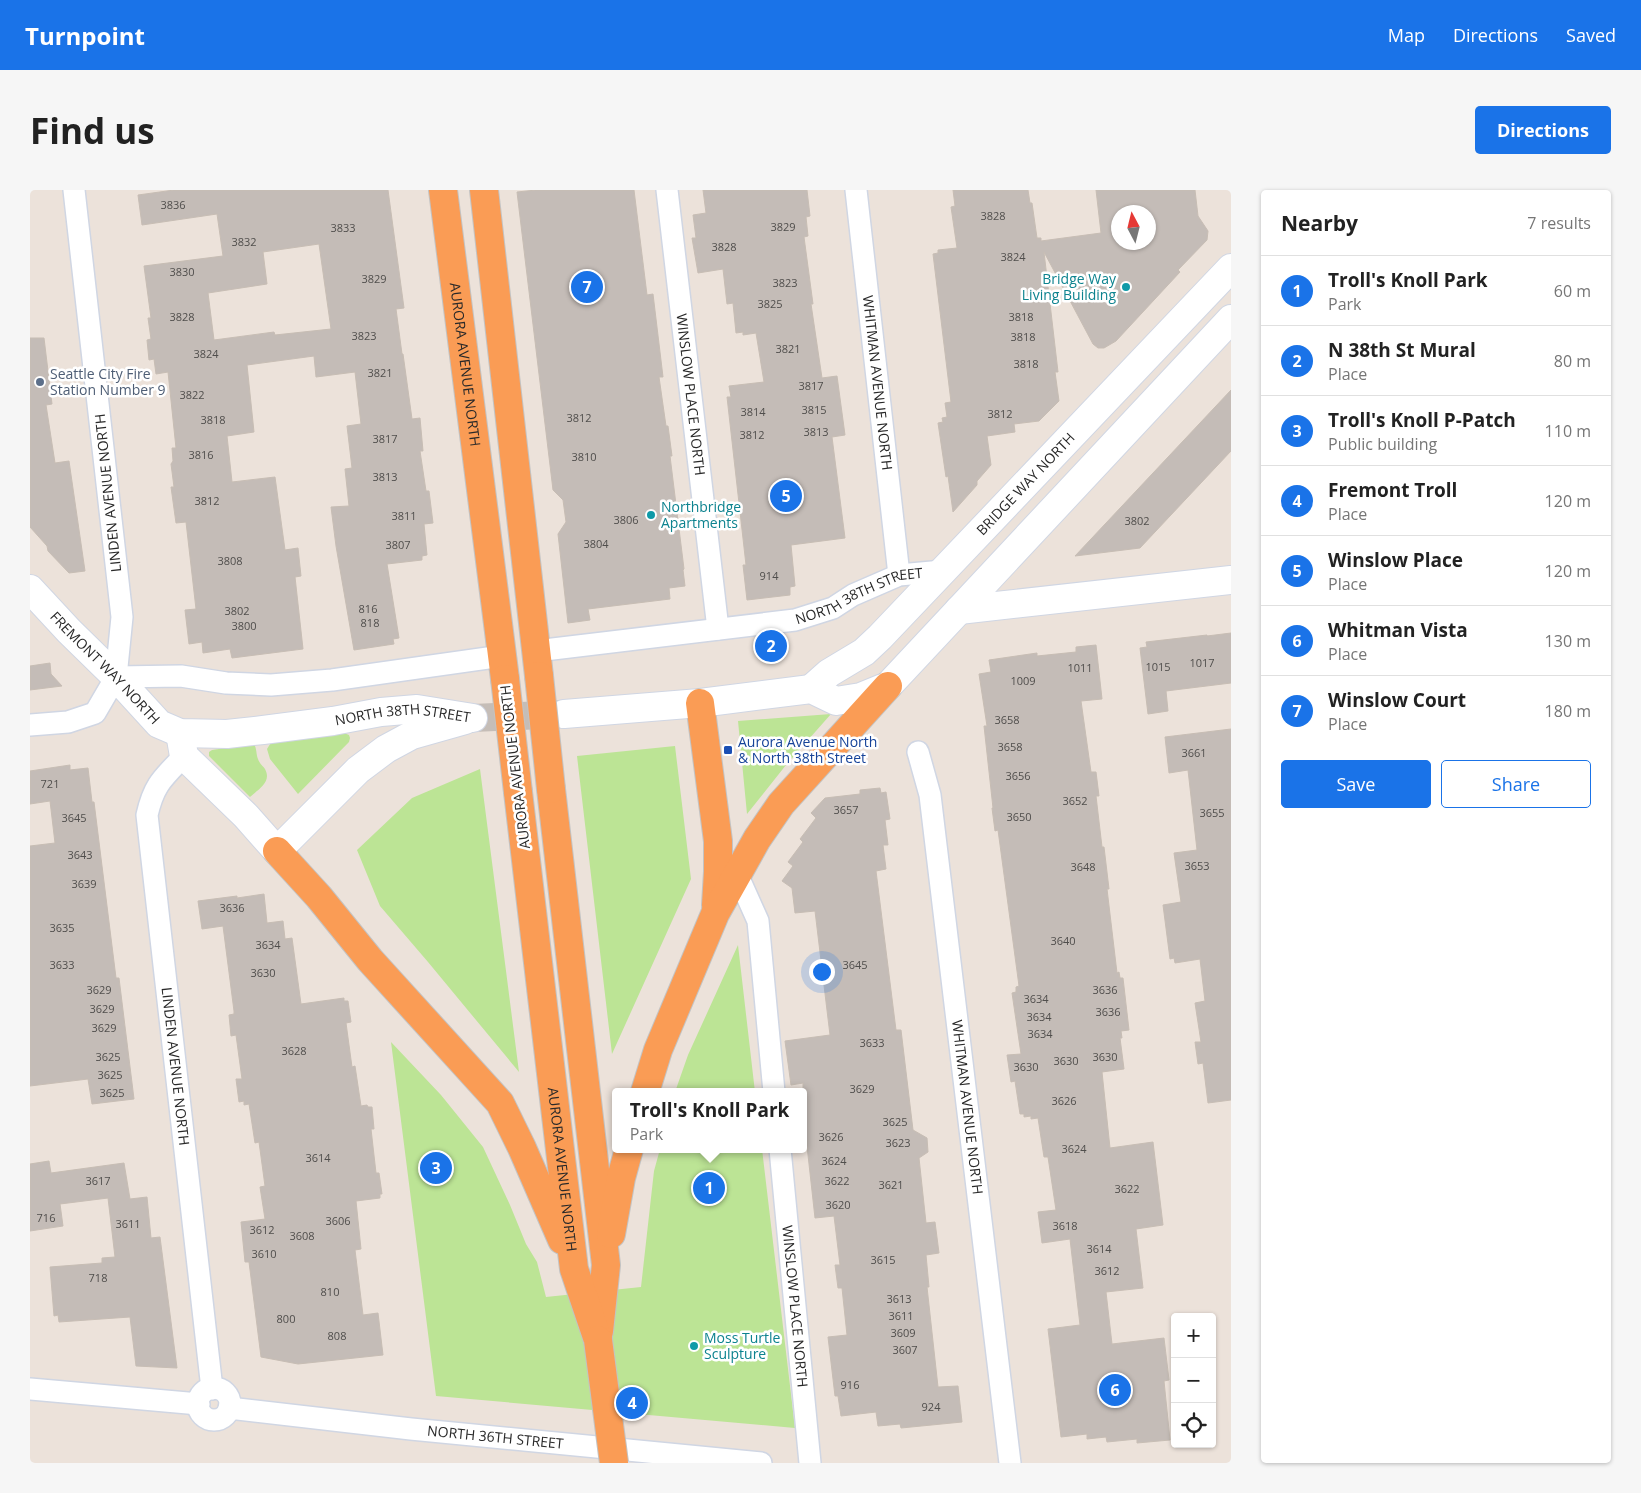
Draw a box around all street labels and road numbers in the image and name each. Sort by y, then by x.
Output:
street label: AURORA AVENUE NORTH [446,281,485,448]
street label: WHITMAN AVENUE NORTH [859,294,897,471]
street label: WINSLOW PLACE NORTH [672,313,710,477]
street label: LINDEN AVENUE NORTH [90,413,125,573]
street label: BRIDGE WAY NORTH [972,428,1079,539]
street label: NORTH 38TH STREET [793,563,924,628]
street label: FREMONT WAY NORTH [46,607,165,728]
street label: AURORA AVENUE NORTH [495,684,534,850]
street label: NORTH 38TH STREET [333,699,472,729]
street label: LINDEN AVENUE NORTH [158,986,194,1147]
street label: WHITMAN AVENUE NORTH [948,1019,988,1196]
street label: AURORA AVENUE NORTH [544,1086,582,1252]
street label: WINSLOW PLACE NORTH [778,1224,813,1388]
street label: NORTH 36TH STREET [426,1421,565,1453]

